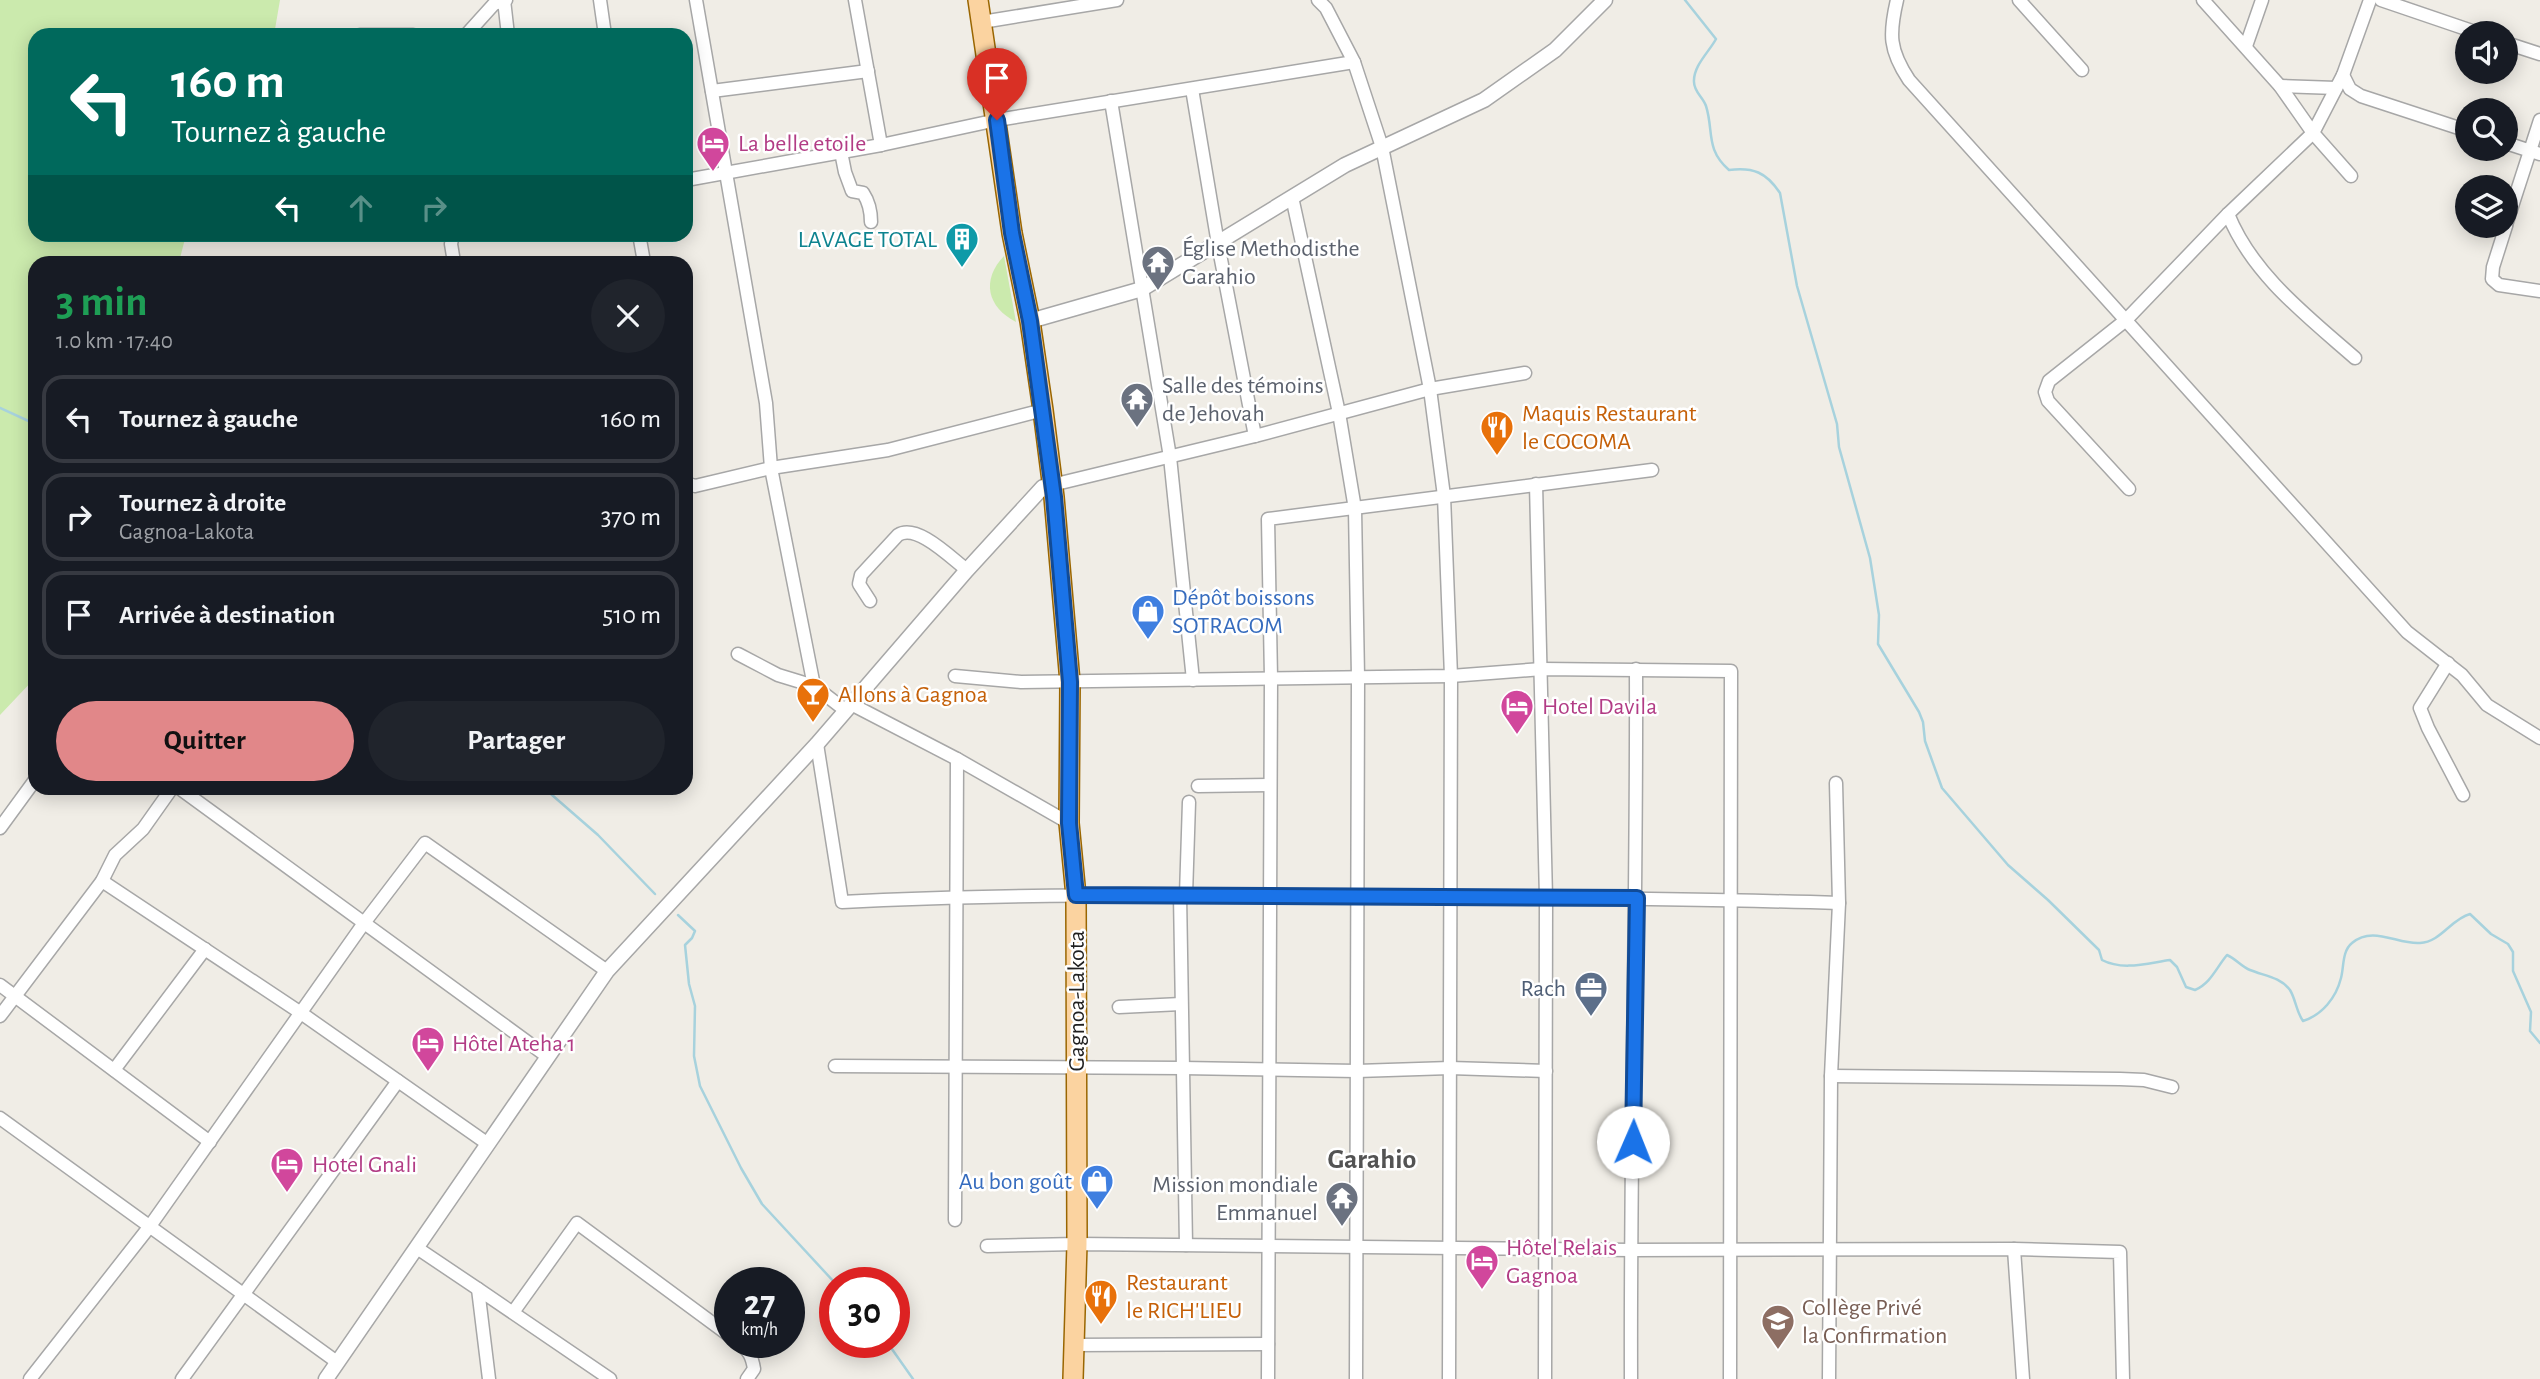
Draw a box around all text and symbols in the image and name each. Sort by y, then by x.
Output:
map controls [2455,21,2518,238]
button: sound [2455,21,2518,84]
pin [967,48,1027,120]
icon: left [56,56,147,147]
text: 160 m [171,58,285,107]
icon: arrive [978,59,1016,97]
button: search [2455,98,2518,161]
text: Tournez à gauche [171,116,386,148]
hotel icon: La belle etoile [694,124,732,173]
place label: La belle etoile [738,132,866,156]
button: layers [2455,175,2518,238]
icon: left [269,189,307,227]
icon: ahead [342,189,380,227]
icon: right [415,189,453,227]
building icon: LAVAGE TOTAL [943,220,981,269]
place label: LAVAGE TOTAL [798,228,937,252]
place label: Église Methodisthe Garahio [1182,235,1360,289]
temple icon: Église Methodisthe Garahio [1139,243,1177,292]
button: close [591,279,665,353]
text: 3 min [56,281,148,323]
text: 1.0 km · 17:40 [56,330,173,353]
place label: Salle des témoins de Jehovah [1162,374,1324,426]
temple icon: Salle des témoins de Jehovah [1118,380,1156,429]
icon: left [60,400,98,438]
place label: Maquis Restaurant le COCOMA [1522,402,1697,454]
text: Tournez à gauche [119,406,298,432]
text: 160 m [601,406,661,432]
restaurant icon: Maquis Restaurant le COCOMA [1478,408,1516,457]
text: Tournez à droite [119,490,286,516]
icon: right [60,498,98,536]
text: 370 m [601,504,661,530]
text: Gagnoa-Lakota [119,521,254,544]
place label: Dépôt boissons SOTRACOM [1172,586,1315,638]
shop icon: Dépôt boissons SOTRACOM [1129,592,1167,641]
icon: arrive [60,596,98,634]
text: Arrivée à destination [119,602,335,628]
text: 510 m [602,602,661,628]
bar icon: Allons à Gagnoa [794,675,832,724]
place label: Allons à Gagnoa [838,683,988,707]
hotel icon: Hotel Davila [1498,687,1536,736]
place label: Hotel Davila [1542,695,1657,719]
button: Quitter [56,701,354,781]
button: Partager [368,701,665,781]
street label: Gagnoa-Lakota [1065,931,1089,1072]
office icon: Rach [1572,969,1610,1018]
place label: Rach [1520,977,1566,1001]
hotel icon: Hôtel Ateha 1 [409,1024,447,1073]
place label: Hôtel Ateha 1 [452,1032,576,1056]
position arrow [1596,1105,1670,1179]
hotel icon: Hotel Gnali [268,1145,306,1194]
district label: Garahio [1328,1146,1416,1174]
place label: Hotel Gnali [312,1153,417,1177]
shop icon: Au bon goût [1078,1162,1116,1211]
place label: Au bon goût [959,1170,1072,1194]
place label: Mission mondiale Emmanuel [1152,1173,1318,1225]
temple icon: Mission mondiale Emmanuel [1323,1179,1361,1228]
place label: Hôtel Relais Gagnoa [1506,1236,1617,1288]
hotel icon: Hôtel Relais Gagnoa [1463,1242,1501,1291]
speed limit sign: 30 [819,1267,910,1358]
place label: Restaurant le RICH'LIEU [1126,1271,1242,1323]
restaurant icon: Restaurant le RICH'LIEU [1082,1277,1120,1326]
text: 27 [744,1286,775,1321]
place label: Collège Privé la Confirmation [1802,1296,1947,1348]
school or university icon: Collège Privé la Confirmation [1759,1302,1797,1351]
text: km/h [741,1321,778,1339]

